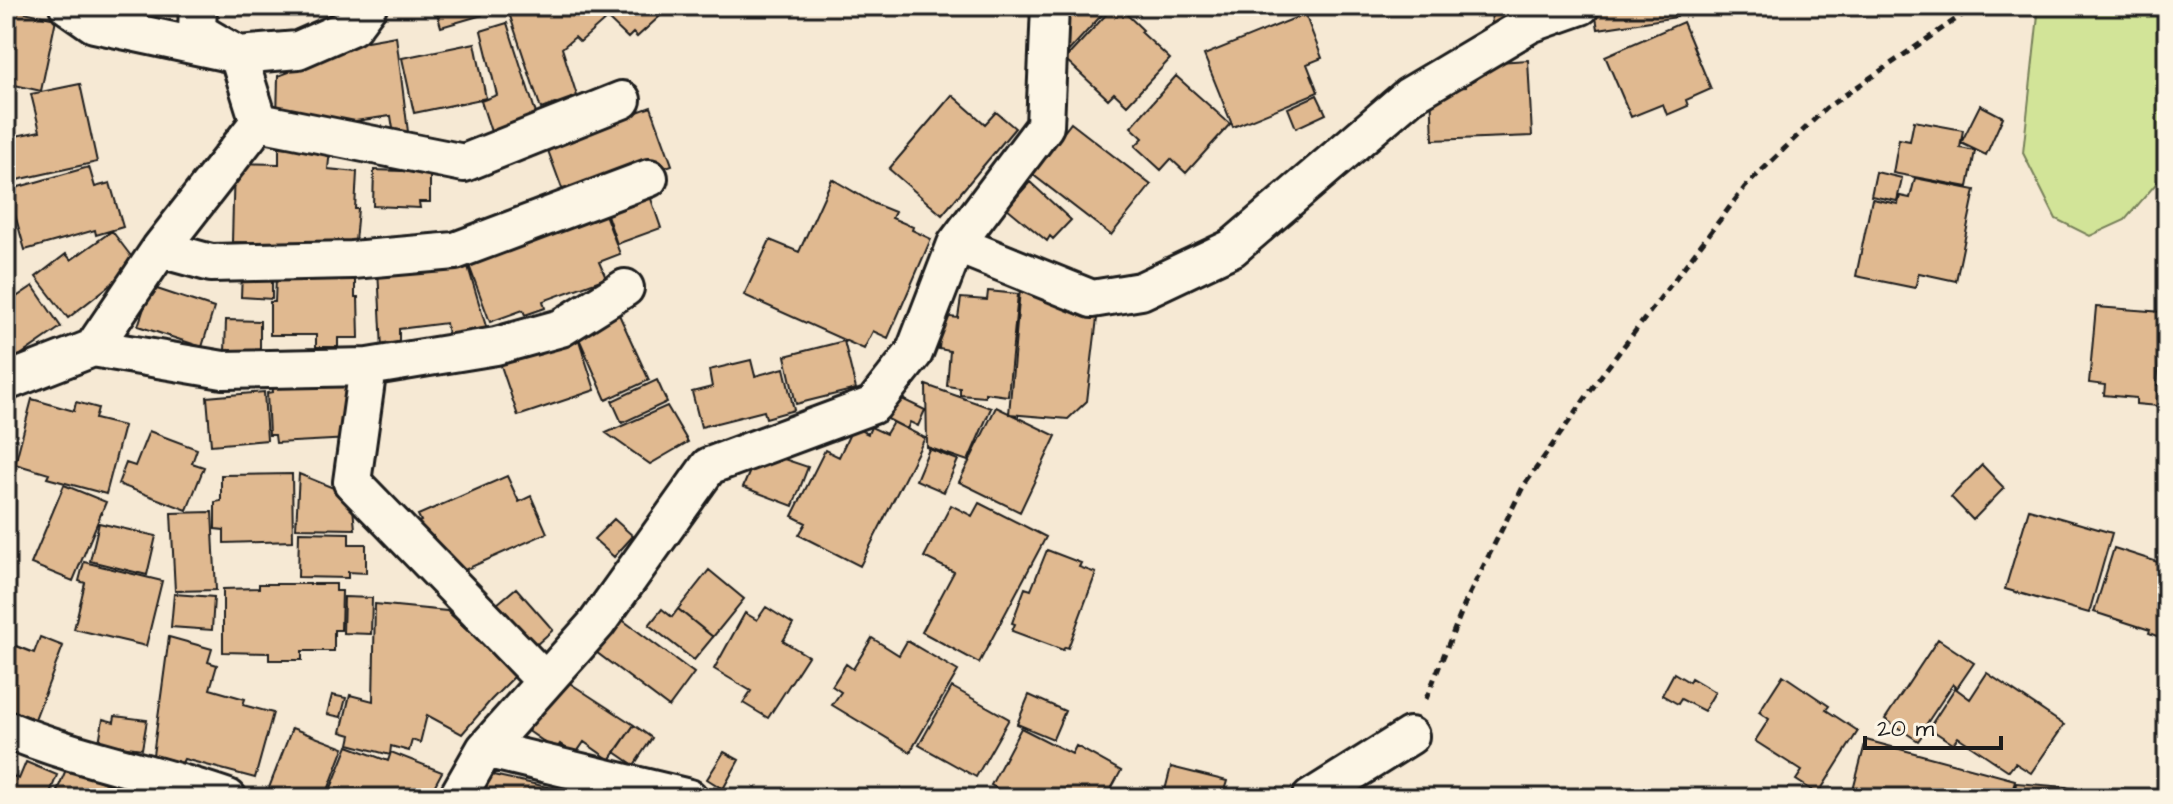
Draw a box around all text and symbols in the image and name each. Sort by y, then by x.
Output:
scale bar [1865,700,2001,750]
text: 20 m [1877,712,1934,746]

